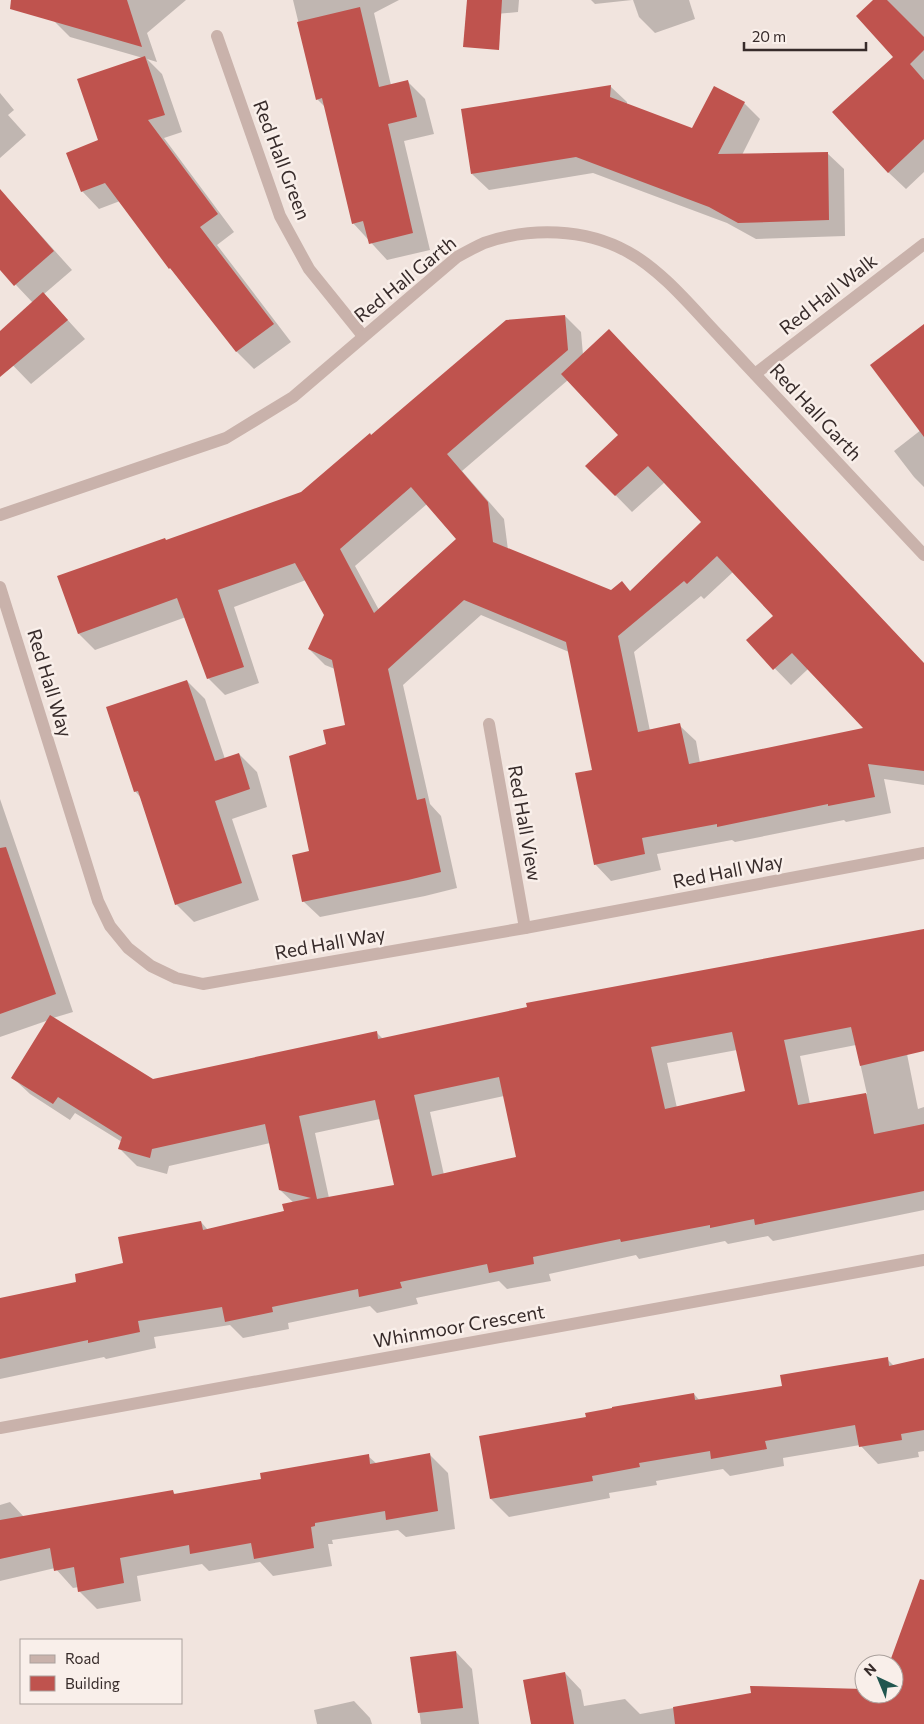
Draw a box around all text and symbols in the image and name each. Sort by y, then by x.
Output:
scale bar [744,20,866,52]
text: 20 m [752,27,786,45]
street label: Red Hall Green [249,97,316,223]
street label: Red Hall Garth [349,231,460,327]
street label: Red Hall Walk [774,248,881,339]
street label: Red Hall Garth [766,358,867,465]
street label: Red Hall Way [23,626,78,740]
street label: Red Hall View [504,763,547,883]
street label: Red Hall Way [671,848,785,892]
street label: Red Hall Way [273,921,387,964]
street label: Whinmoor Crescent [371,1299,547,1352]
legend [20,1639,182,1704]
text: Road [65,1649,100,1667]
north arrow [854,1654,904,1704]
text: N [860,1660,879,1679]
text: Building [65,1674,120,1692]

